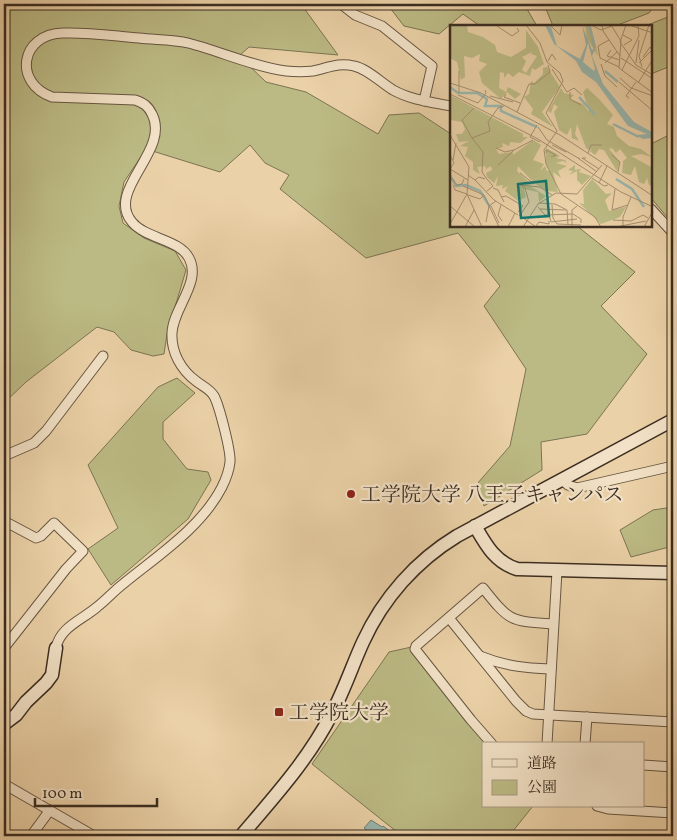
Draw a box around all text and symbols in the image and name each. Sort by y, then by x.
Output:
inset map [450,25,652,228]
place label: 工学院大学 八王子キャンパス [361,482,624,510]
marker: 工学院大学 八王子キャンパス [345,488,357,500]
place label: 工学院大学 [289,700,389,728]
marker: 工学院大学 [273,706,285,718]
legend [482,742,644,808]
text: 道路 [527,754,557,775]
scale bar [35,775,158,807]
text: 公園 [527,778,557,799]
text: 100 m [42,784,82,805]

